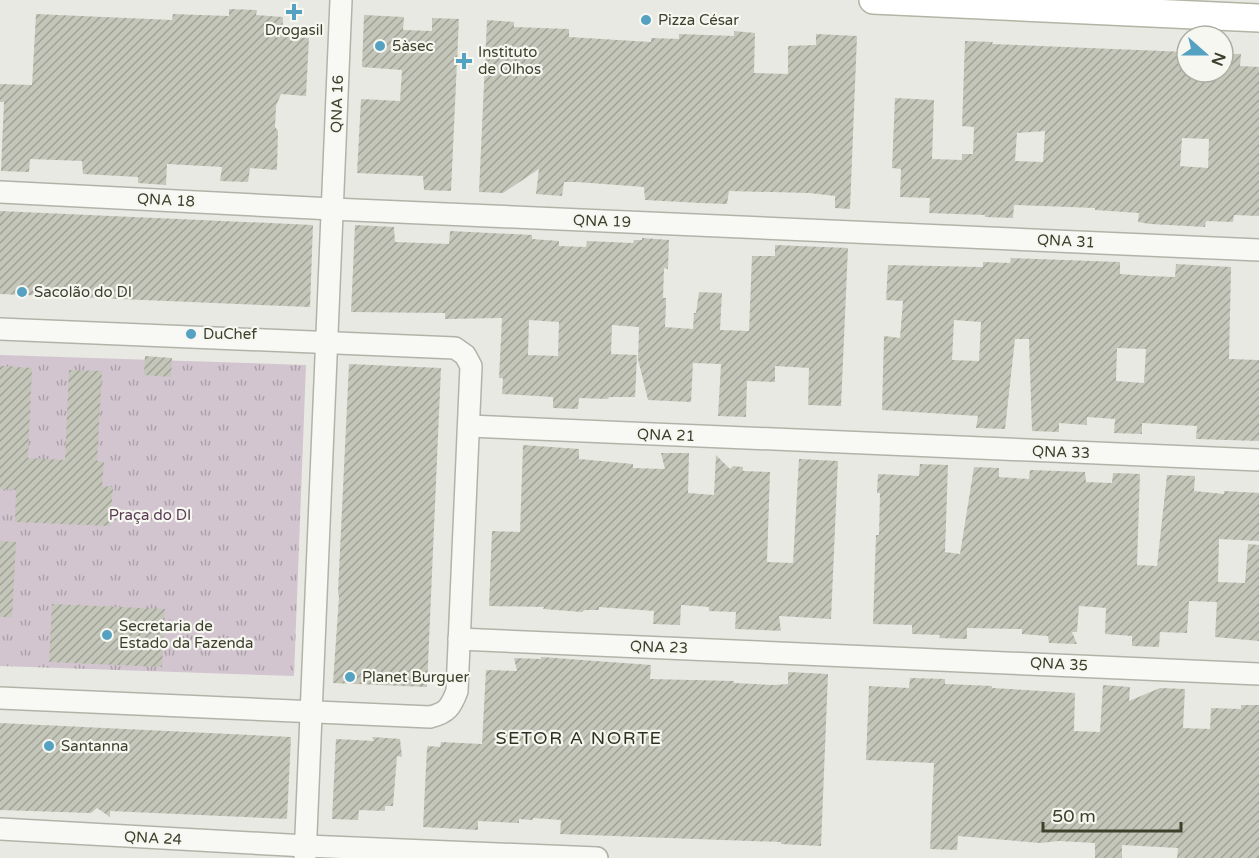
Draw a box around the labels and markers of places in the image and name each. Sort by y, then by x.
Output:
marker: Drogasil [287,5,301,19]
place label: Pizza César [658,11,739,29]
marker: Pizza César [639,13,653,27]
place label: Drogasil [265,21,323,39]
place label: 5àsec [392,37,434,55]
marker: 5àsec [373,39,387,53]
place label: Instituto de Olhos [478,43,541,78]
marker: Instituto de Olhos [455,52,473,70]
place label: Sacolão do DI [34,283,132,301]
marker: Sacolão do DI [15,285,29,299]
place label: DuChef [203,325,257,343]
marker: DuChef [184,327,198,341]
place label: Secretaria de Estado da Fazenda [119,617,253,652]
marker: Secretaria de Estado da Fazenda [100,628,114,642]
place label: Planet Burguer [362,668,469,686]
marker: Planet Burguer [343,670,357,684]
place label: Santanna [61,737,129,755]
marker: Santanna [42,739,56,753]

